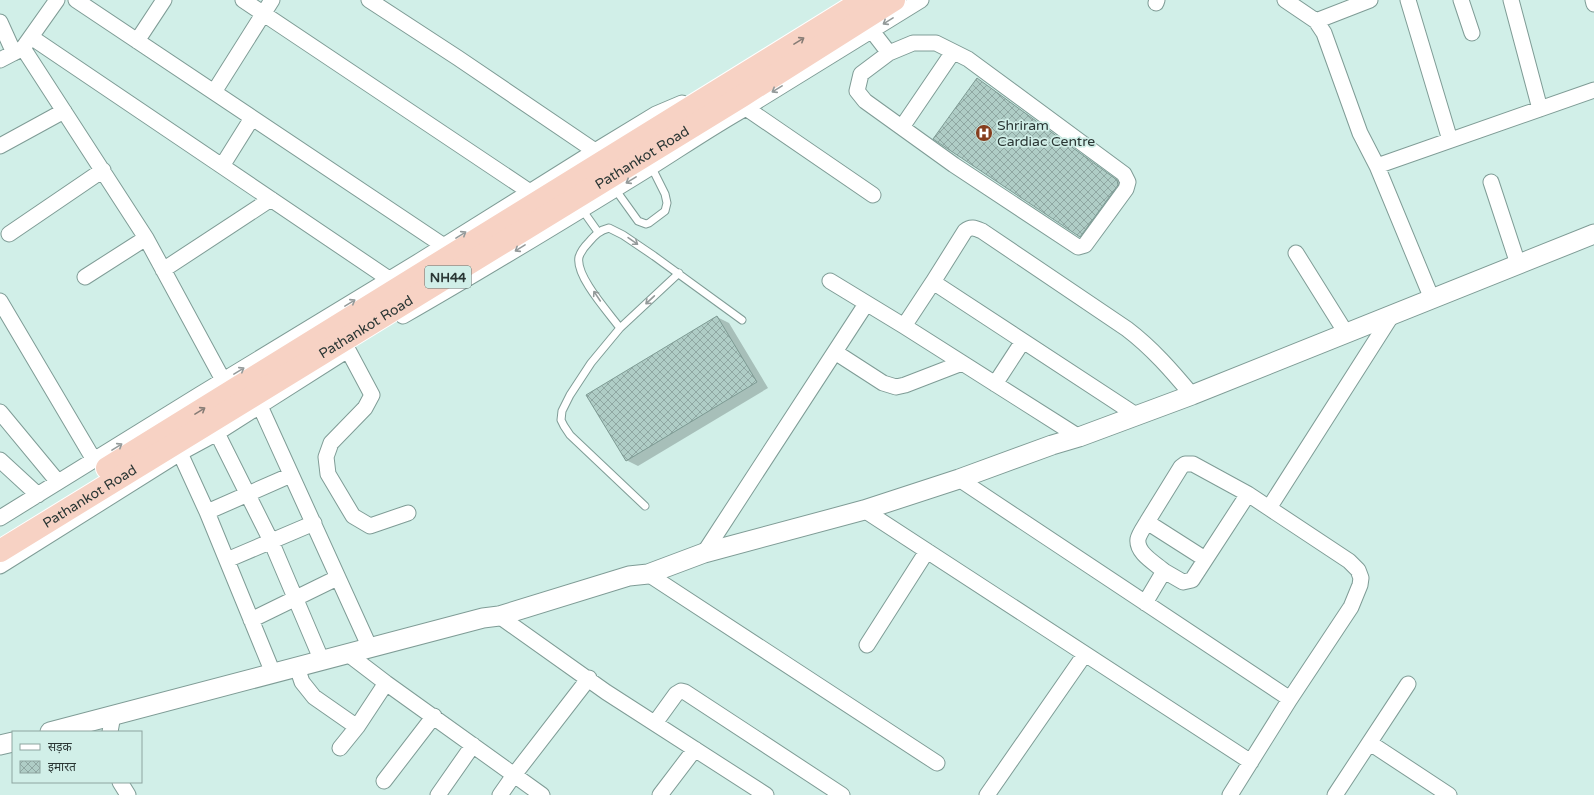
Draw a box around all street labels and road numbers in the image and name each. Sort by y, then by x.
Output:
street label: Pathankot Road [592,123,692,193]
road number: NH44 [425,266,471,288]
street label: Pathankot Road [316,292,416,362]
street label: Pathankot Road [40,461,140,532]

